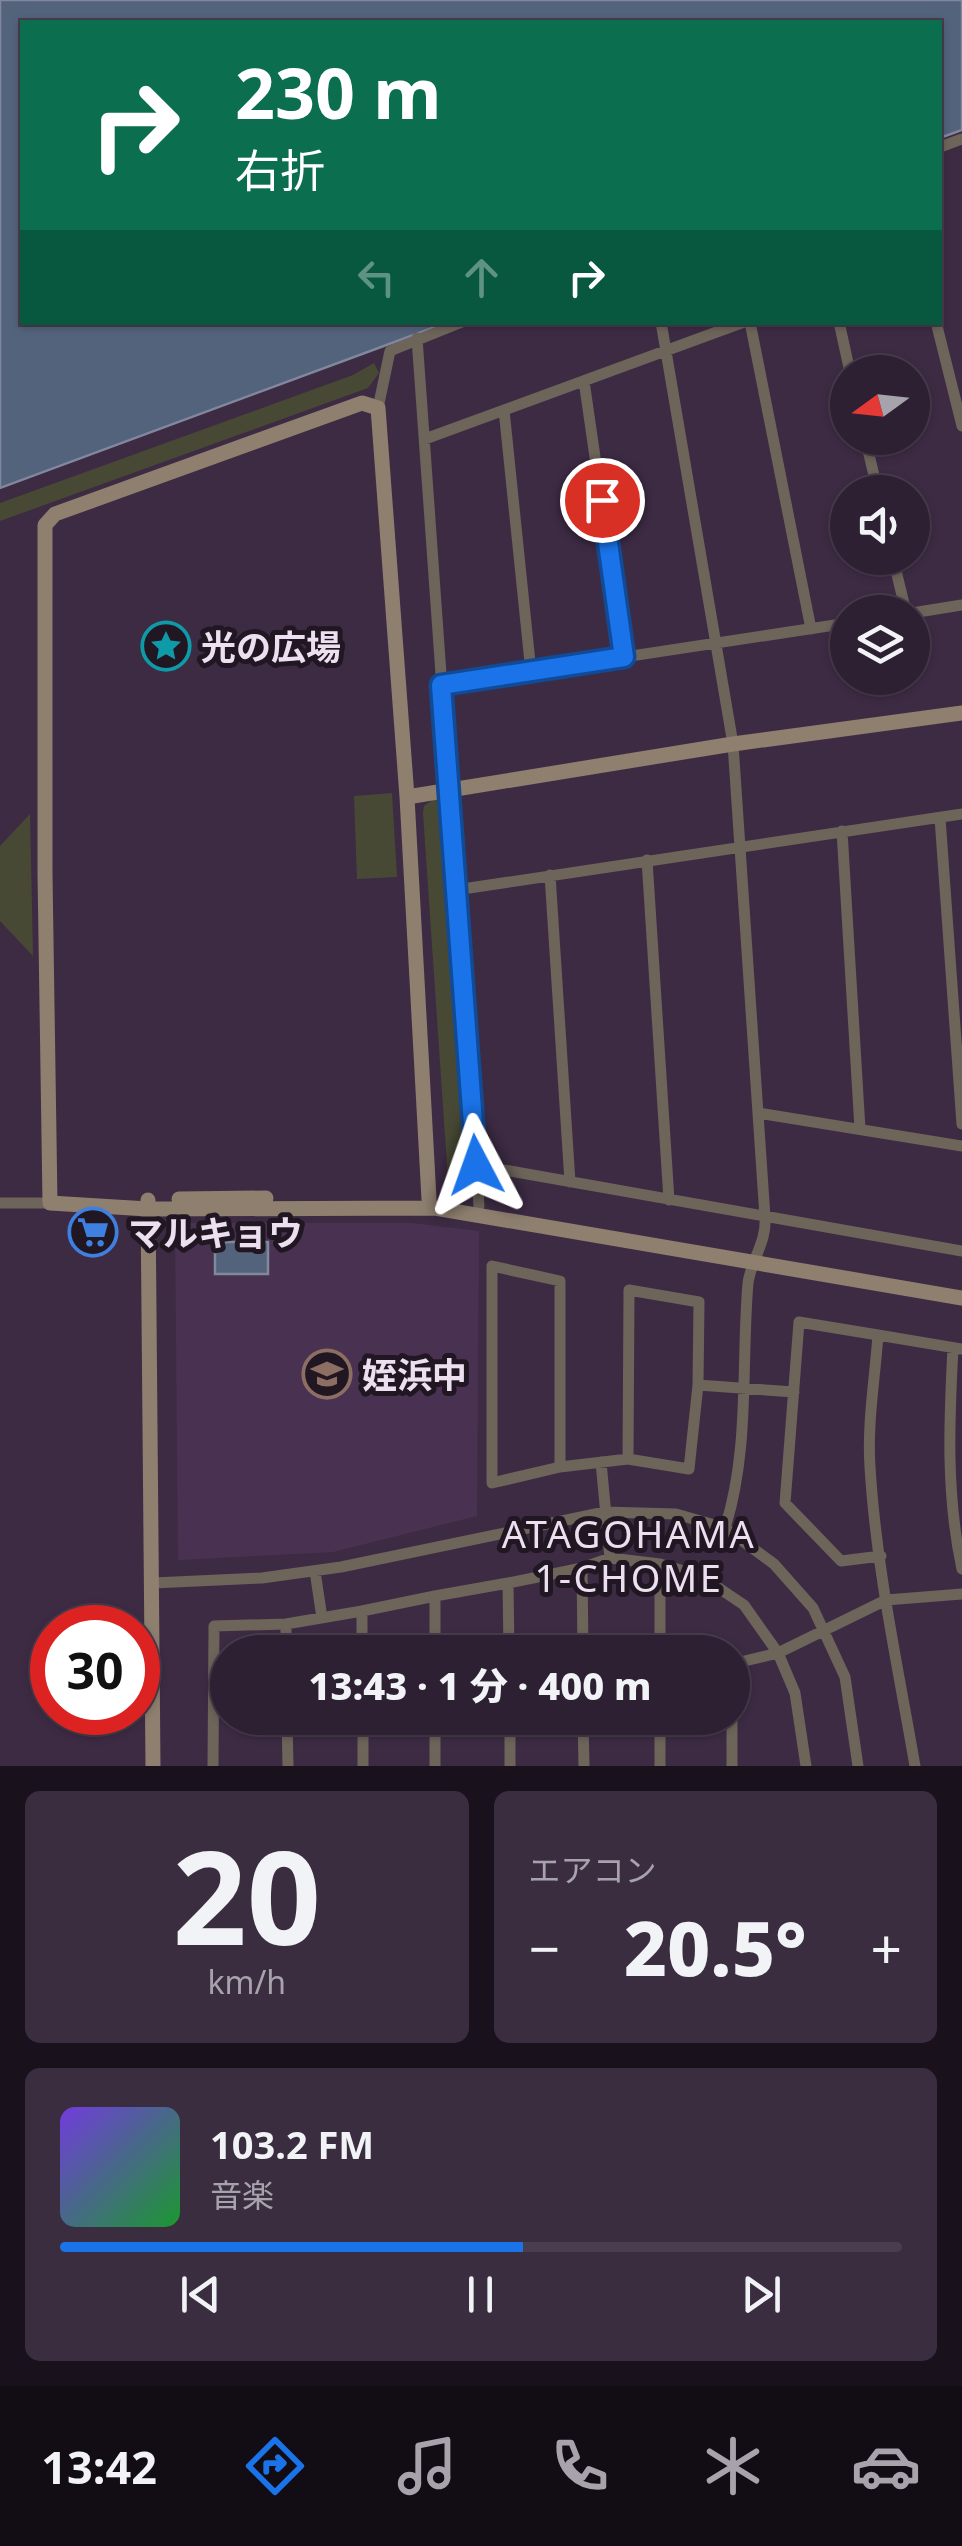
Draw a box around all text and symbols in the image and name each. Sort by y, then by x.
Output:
text: 230 m [235,44,442,140]
icon: right [70,60,200,190]
text: 右折 [235,139,325,200]
icon: left [349,250,404,305]
icon: ahead [454,250,509,305]
icon: right [559,250,614,305]
north arrow [830,355,930,455]
map controls [830,355,930,695]
pin [560,458,645,543]
icon: arrive [575,473,630,528]
button: sound [830,475,930,575]
button: layers [830,595,930,695]
place icon: 光の広場 [140,620,192,672]
place label: 光の広場 [201,623,341,670]
position arrow [424,1113,528,1217]
supermarket icon: マルキョウ [67,1206,119,1258]
place label: マルキョウ [128,1209,303,1256]
school or university icon: 姪浜中 [301,1348,353,1400]
place label: 姪浜中 [362,1351,467,1398]
district label: ATAGOHAMA 1-CHOME [502,1507,756,1603]
speed limit sign: 30 [30,1605,160,1735]
text: 13:43 · 1 分 · 400 m [309,1659,651,1711]
text: 20 [172,1806,321,1983]
text: エアコン [529,1848,657,1891]
text: 20.5° [624,1896,807,1998]
text: − [529,1910,560,1985]
text: + [871,1910,902,1985]
text: km/h [207,1960,286,2003]
text: 103.2 FM [210,2118,374,2170]
text: 音楽 [210,2173,274,2216]
icon: previous [173,2267,228,2322]
icon: pause [453,2267,508,2322]
icon: next [734,2267,789,2322]
icon: directions [240,2431,310,2501]
icon: music [392,2431,462,2501]
icon: phone [545,2431,615,2501]
icon: climate [698,2431,768,2501]
icon: car [851,2431,921,2501]
text: 13:42 [41,2436,157,2497]

